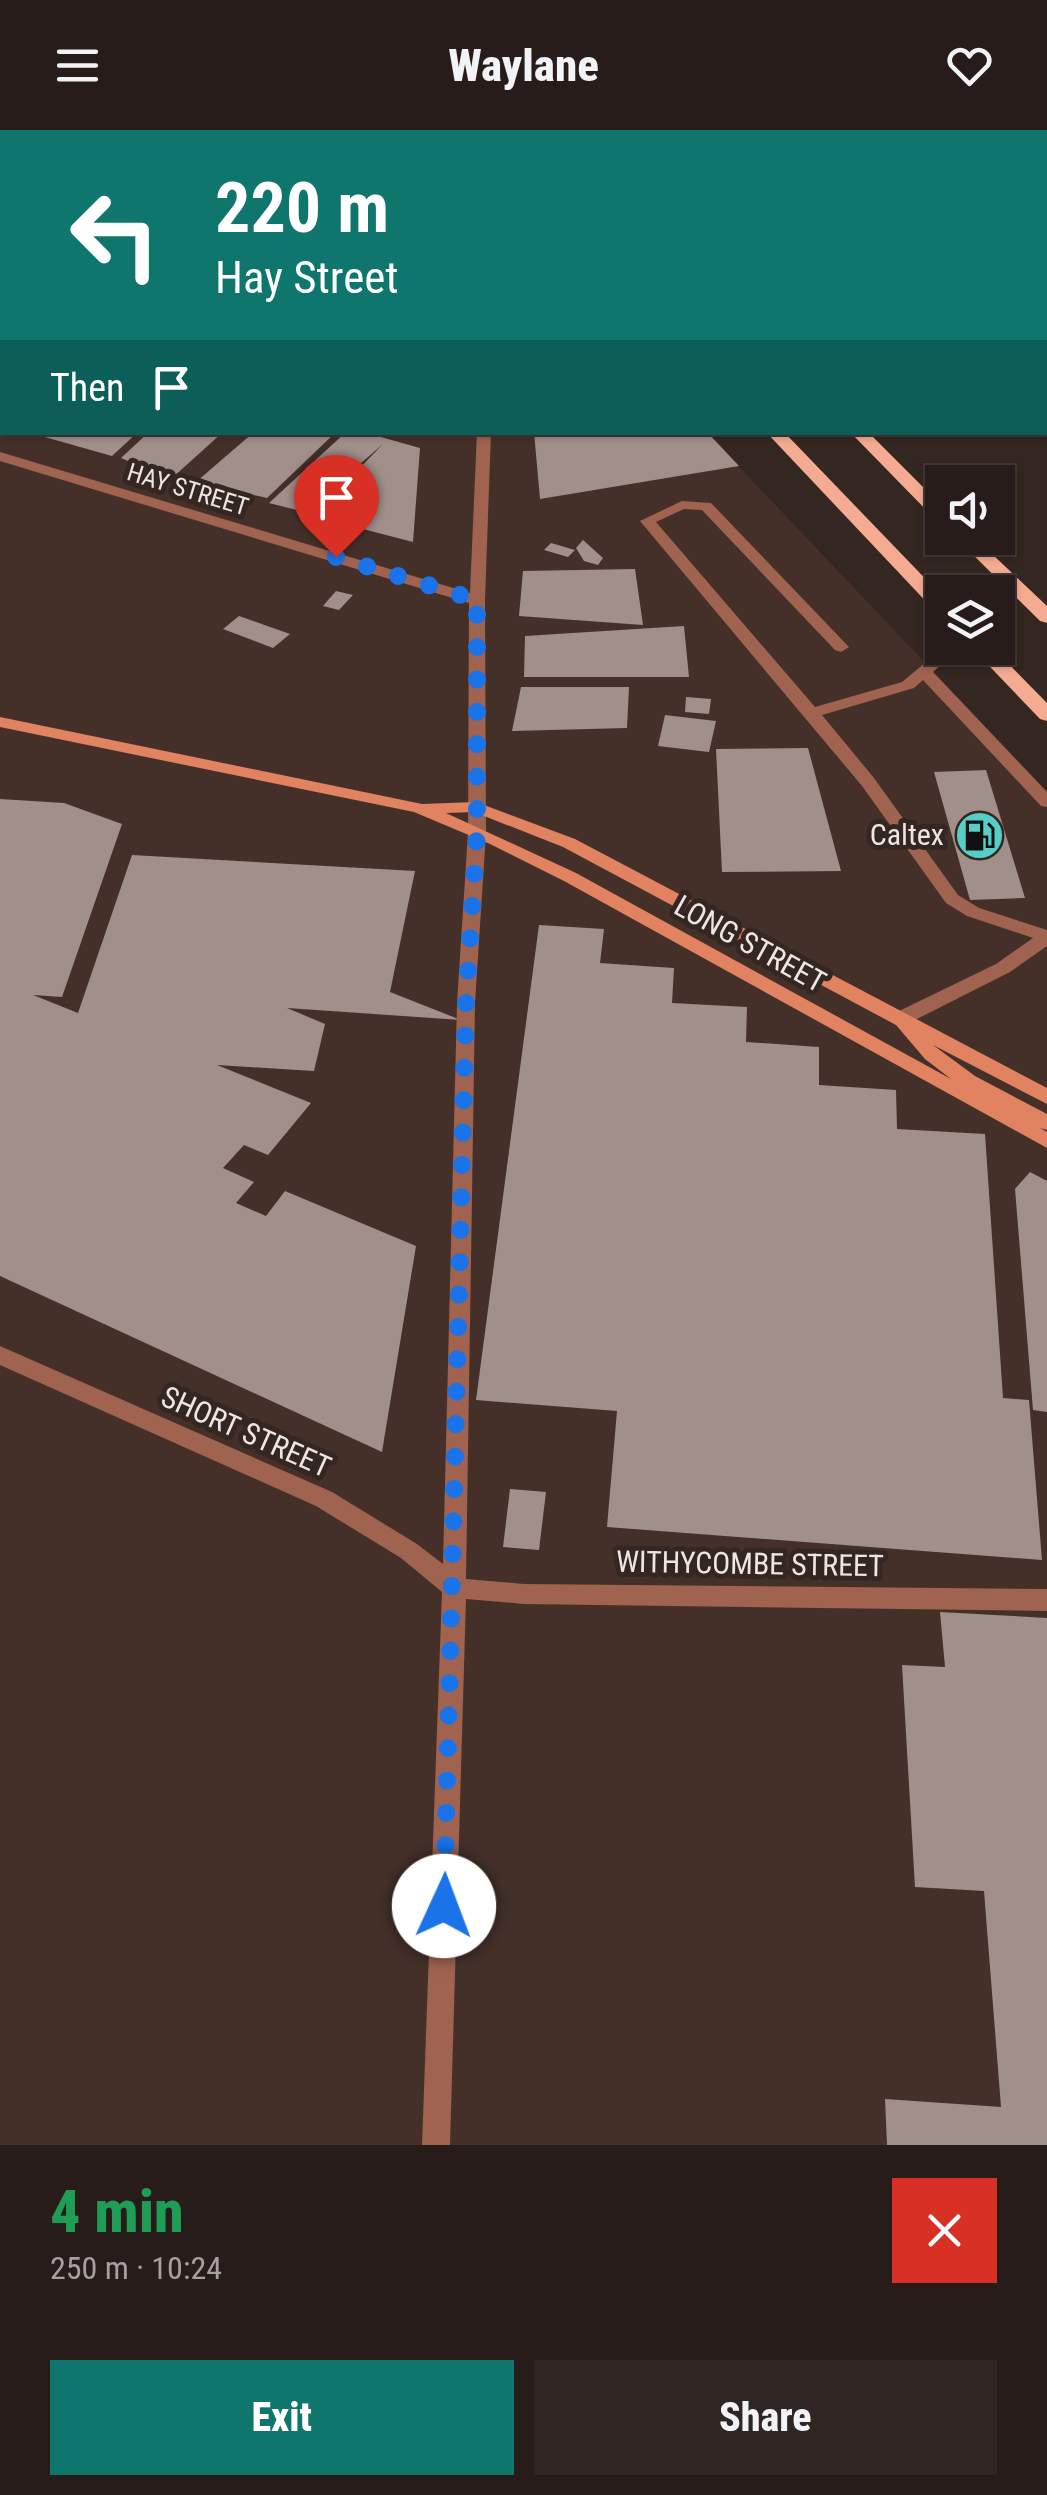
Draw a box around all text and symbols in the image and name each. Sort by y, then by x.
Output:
icon: menu [50,38,105,93]
icon: heart [942,38,997,93]
text: Waylane [448,39,599,92]
text: 220 m [215,167,389,249]
icon: left [50,170,180,300]
text: Hay Street [215,251,399,304]
icon: arrive [144,360,199,415]
text: Then [50,366,124,410]
pin [294,455,379,558]
street label: HAY STREET [124,457,252,522]
map controls [925,465,1015,665]
button: sound [925,465,1015,555]
icon: arrive [309,470,364,525]
button: layers [925,575,1015,665]
fuel station icon: Caltex [953,809,1005,861]
place label: Caltex [870,817,944,852]
street label: LONG STREET [669,888,832,999]
street label: SHORT STREET [156,1379,336,1484]
street label: WITHYCOMBE STREET [616,1544,884,1583]
position arrow [392,1854,496,1958]
text: 4 min [50,2176,184,2247]
button: close [892,2178,997,2283]
text: 250 m · 10:24 [50,2249,222,2287]
button: Exit [50,2360,514,2475]
button: Share [534,2360,997,2475]

